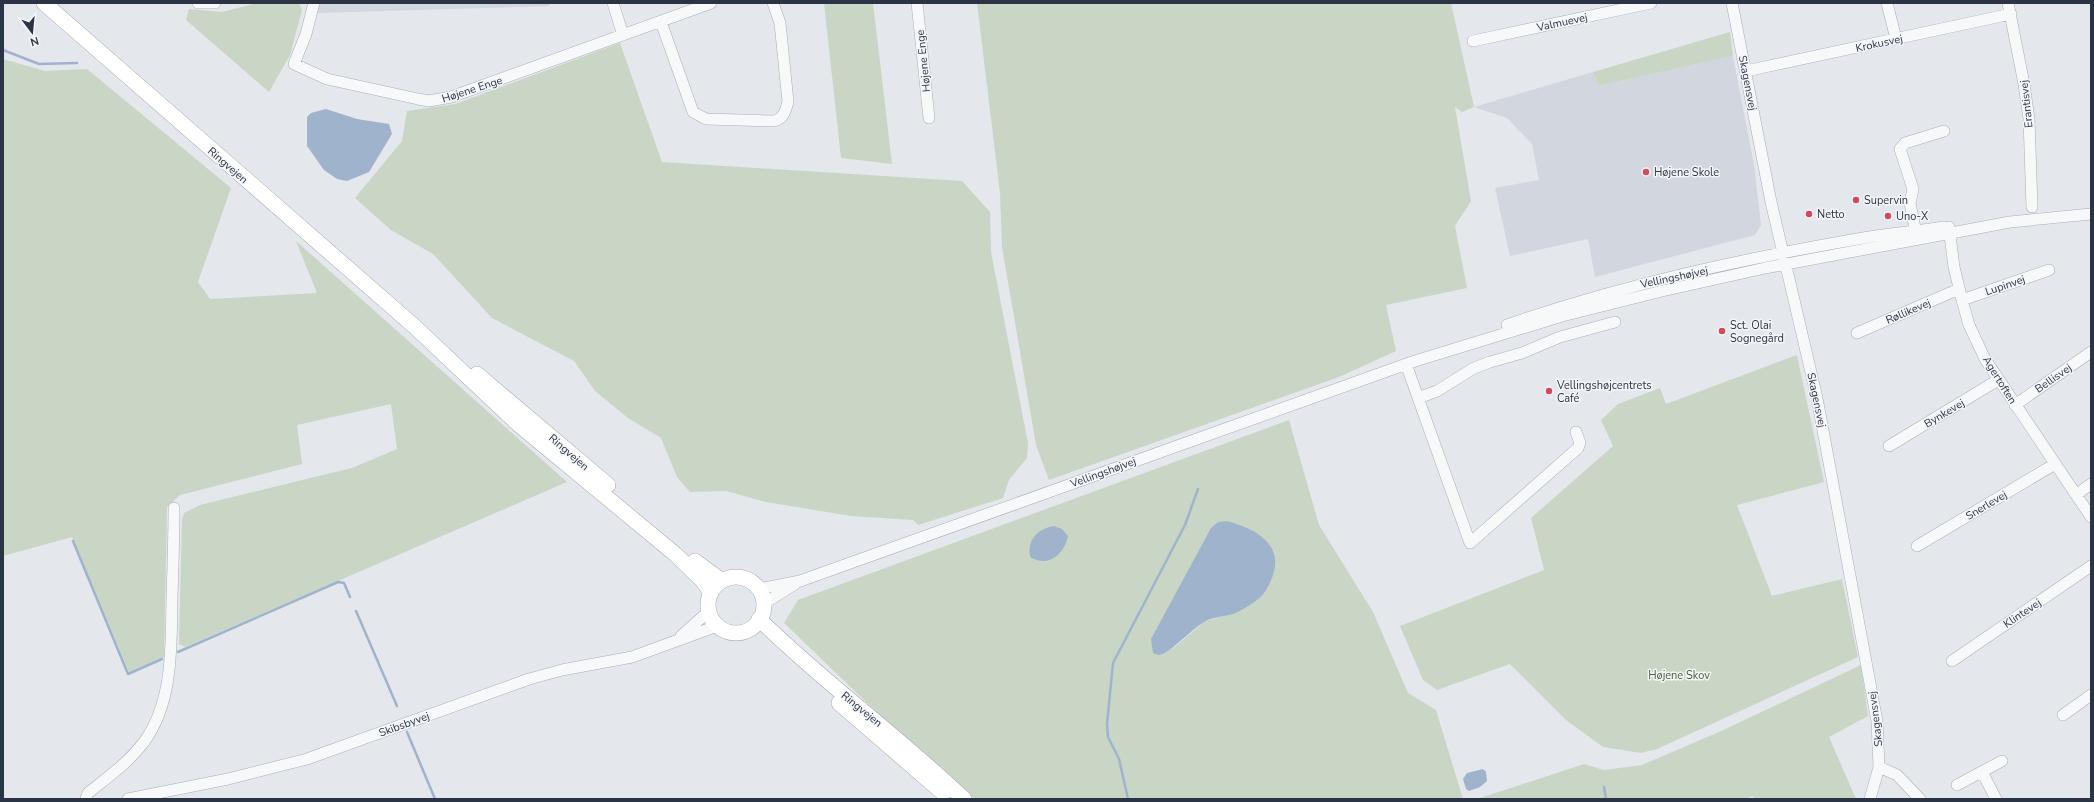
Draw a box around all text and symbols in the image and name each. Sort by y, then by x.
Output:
street label: Valmuevej [1534,10,1589,35]
north arrow [12,12,52,52]
street label: Højene Enge [913,29,934,93]
street label: Krokusvej [1854,31,1904,56]
text: N [29,33,41,49]
street label: Skagensvej [1735,54,1760,112]
street label: Højene Enge [440,73,504,106]
street label: Erantisvej [2017,79,2036,129]
street label: Ringvejen [204,144,251,187]
place label: Højene Skole [1654,165,1719,180]
marker: Højene Skole [1641,167,1651,177]
place label: Supervin [1864,193,1908,208]
marker: Supervin [1851,195,1861,205]
place label: Netto [1817,207,1845,222]
marker: Netto [1804,209,1814,219]
place label: Uno-X [1896,209,1929,224]
marker: Uno-X [1883,211,1893,221]
street label: Vellingshøjvej [1638,263,1709,292]
street label: Lupinvej [1983,272,2027,299]
street label: Røllikevej [1883,295,1933,328]
place label: Sct. Olai Sognegård [1730,318,1784,346]
marker: Sct. Olai Sognegård [1717,326,1727,336]
street label: Agertoften [1979,354,2020,407]
street label: Bellisvej [2032,360,2075,396]
street label: Skagensvej [1803,371,1830,429]
place label: Vellingshøjcentrets Café [1556,378,1652,406]
marker: Vellingshøjcentrets Café [1544,386,1554,396]
street label: Bynkevej [1921,396,1967,431]
street label: Ringvejen [545,431,592,474]
street label: Vellingshøjvej [1067,454,1138,492]
street label: Snerlevej [1963,487,2010,524]
street label: Klintevej [2000,595,2044,632]
park label: Højene Skov [1648,668,1710,683]
street label: Ringvejen [838,688,885,731]
street label: Skagensvej [1865,690,1886,748]
street label: Skibsbyvej [377,708,432,741]

